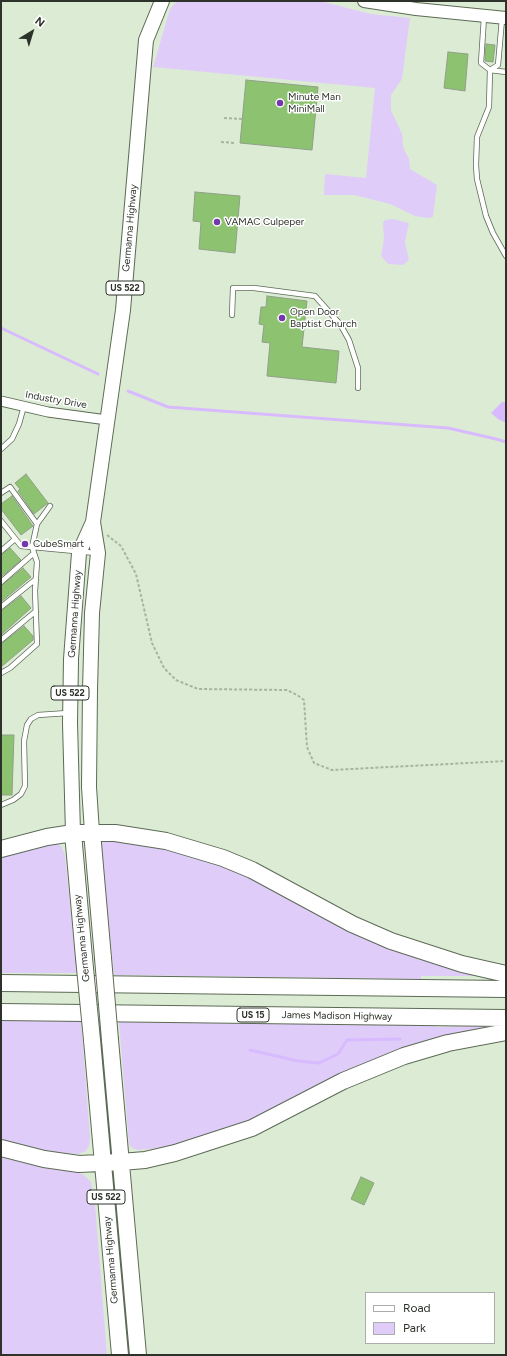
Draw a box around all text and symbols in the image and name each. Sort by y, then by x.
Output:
north arrow [12,12,52,52]
text: N [32,14,47,30]
place label: Minute Man MiniMall [288,91,341,114]
marker: Minute Man MiniMall [275,98,285,108]
street label: Germanna Highway [120,184,140,272]
place label: VAMAC Culpeper [225,216,304,228]
marker: VAMAC Culpeper [212,217,222,227]
road number: US 522 [106,281,144,295]
place label: Open Door Baptist Church [290,306,357,330]
marker: Open Door Baptist Church [277,313,287,323]
street label: Industry Drive [24,389,88,411]
place label: CubeSmart [33,538,84,550]
marker: CubeSmart [20,539,30,549]
street label: Germanna Highway [66,570,84,658]
road number: US 522 [51,686,89,700]
street label: Germanna Highway [71,894,93,982]
road number: US 15 [237,1008,269,1022]
street label: James Madison Highway [281,1009,393,1023]
road number: US 522 [87,1190,125,1204]
street label: Germanna Highway [101,1216,121,1304]
legend [365,1292,495,1344]
text: Road [403,1301,431,1315]
text: Park [403,1321,426,1335]

